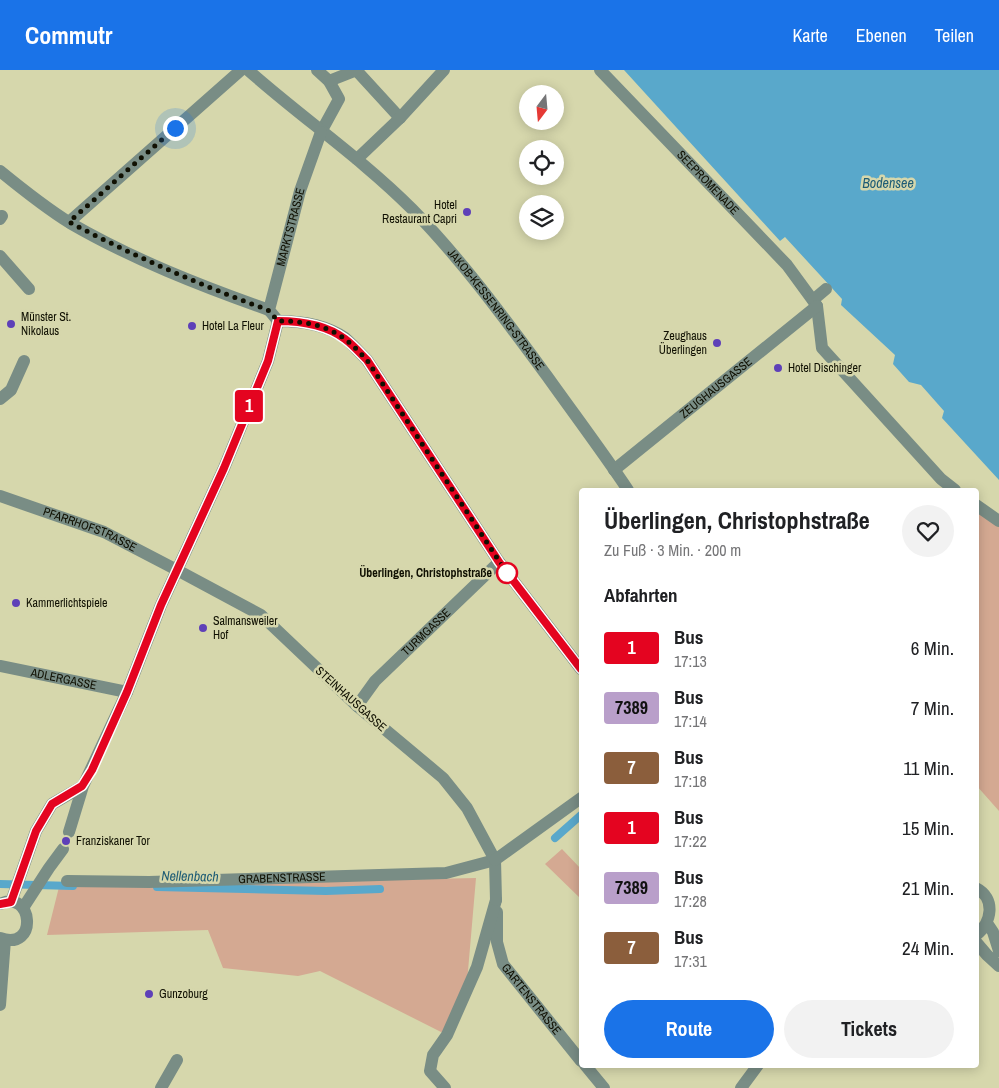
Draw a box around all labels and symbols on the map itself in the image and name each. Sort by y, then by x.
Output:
north arrow [519,85,564,130]
your location [163,116,188,141]
street label: SEEPROMENADE [673,147,743,218]
water label: Bodensee [862,174,914,192]
street label: MARKTSTRASSE [273,186,309,268]
place label: Hotel Restaurant Capri [382,197,457,227]
marker: Hotel Restaurant Capri [461,206,473,218]
street label: JAKOB-KESSENRING-STRASSE [444,245,548,373]
place label: Münster St. Nikolaus [21,309,71,339]
marker: Münster St. Nikolaus [5,318,17,330]
place label: Hotel La Fleur [202,318,265,334]
marker: Hotel La Fleur [186,320,198,332]
place label: Zeughaus Überlingen [659,328,707,358]
marker: Zeughaus Überlingen [711,337,723,349]
street label: ZEUGHAUSGASSE [676,354,755,422]
place label: Hotel Dischinger [788,360,862,376]
marker: Hotel Dischinger [772,362,784,374]
line badge: 1 [233,390,265,422]
street label: PFARRHOFSTRASSE [41,504,139,556]
marker: Überlingen, Christophstraße [496,562,518,584]
place label: Überlingen, Christophstraße [359,564,493,581]
place label: Kammerlichtspiele [26,595,107,611]
marker: Kammerlichtspiele [10,597,22,609]
street label: TURMGASSE [398,605,454,659]
place label: Salmansweiler Hof [213,613,278,643]
marker: Salmansweiler Hof [197,622,209,634]
street label: STEINHAUSGASSE [312,663,390,735]
street label: ADLERGASSE [28,664,98,694]
place label: Franziskaner Tor [76,833,150,849]
marker: Franziskaner Tor [60,835,72,847]
water label: Nellenbach [161,867,219,885]
street label: GRABENSTRASSE [238,869,326,887]
street label: GARTENSTRASSE [498,960,565,1038]
place label: Gunzoburg [159,986,208,1002]
marker: Gunzoburg [143,988,155,1000]

